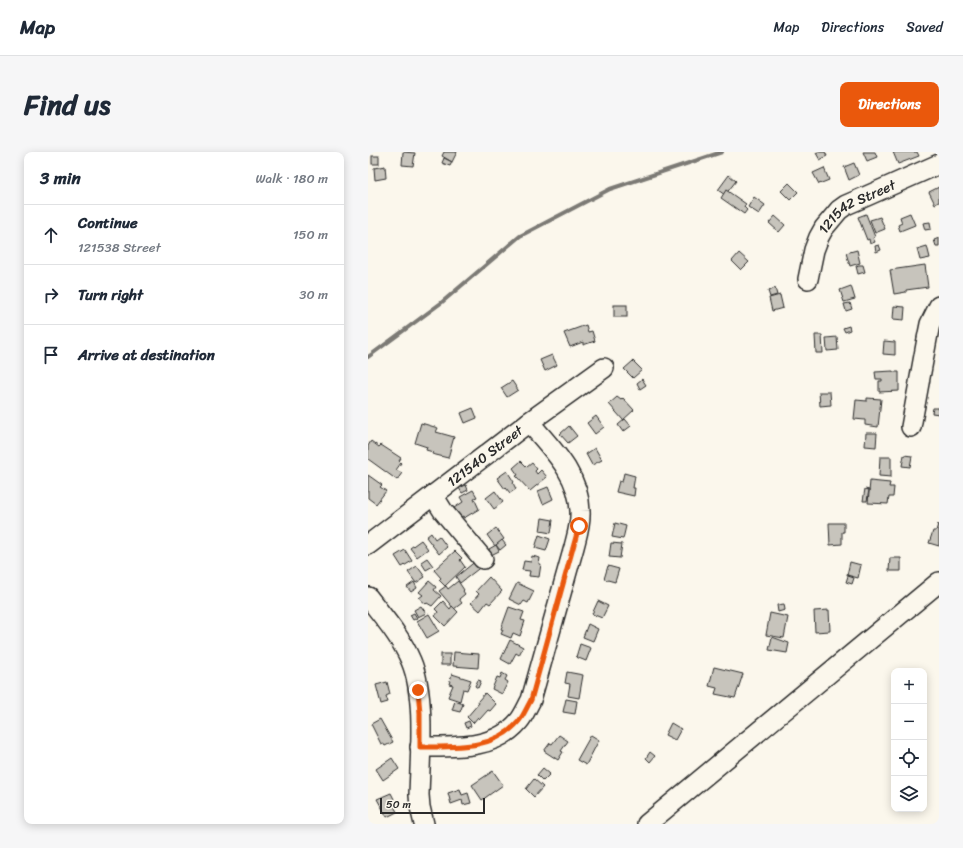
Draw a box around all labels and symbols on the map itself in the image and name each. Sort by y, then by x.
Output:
street label: 121542 Street [811,172,901,238]
street label: 121540 Street [442,418,530,494]
route start [570,517,588,535]
route end [409,681,427,699]
scale bar [380,796,485,815]

